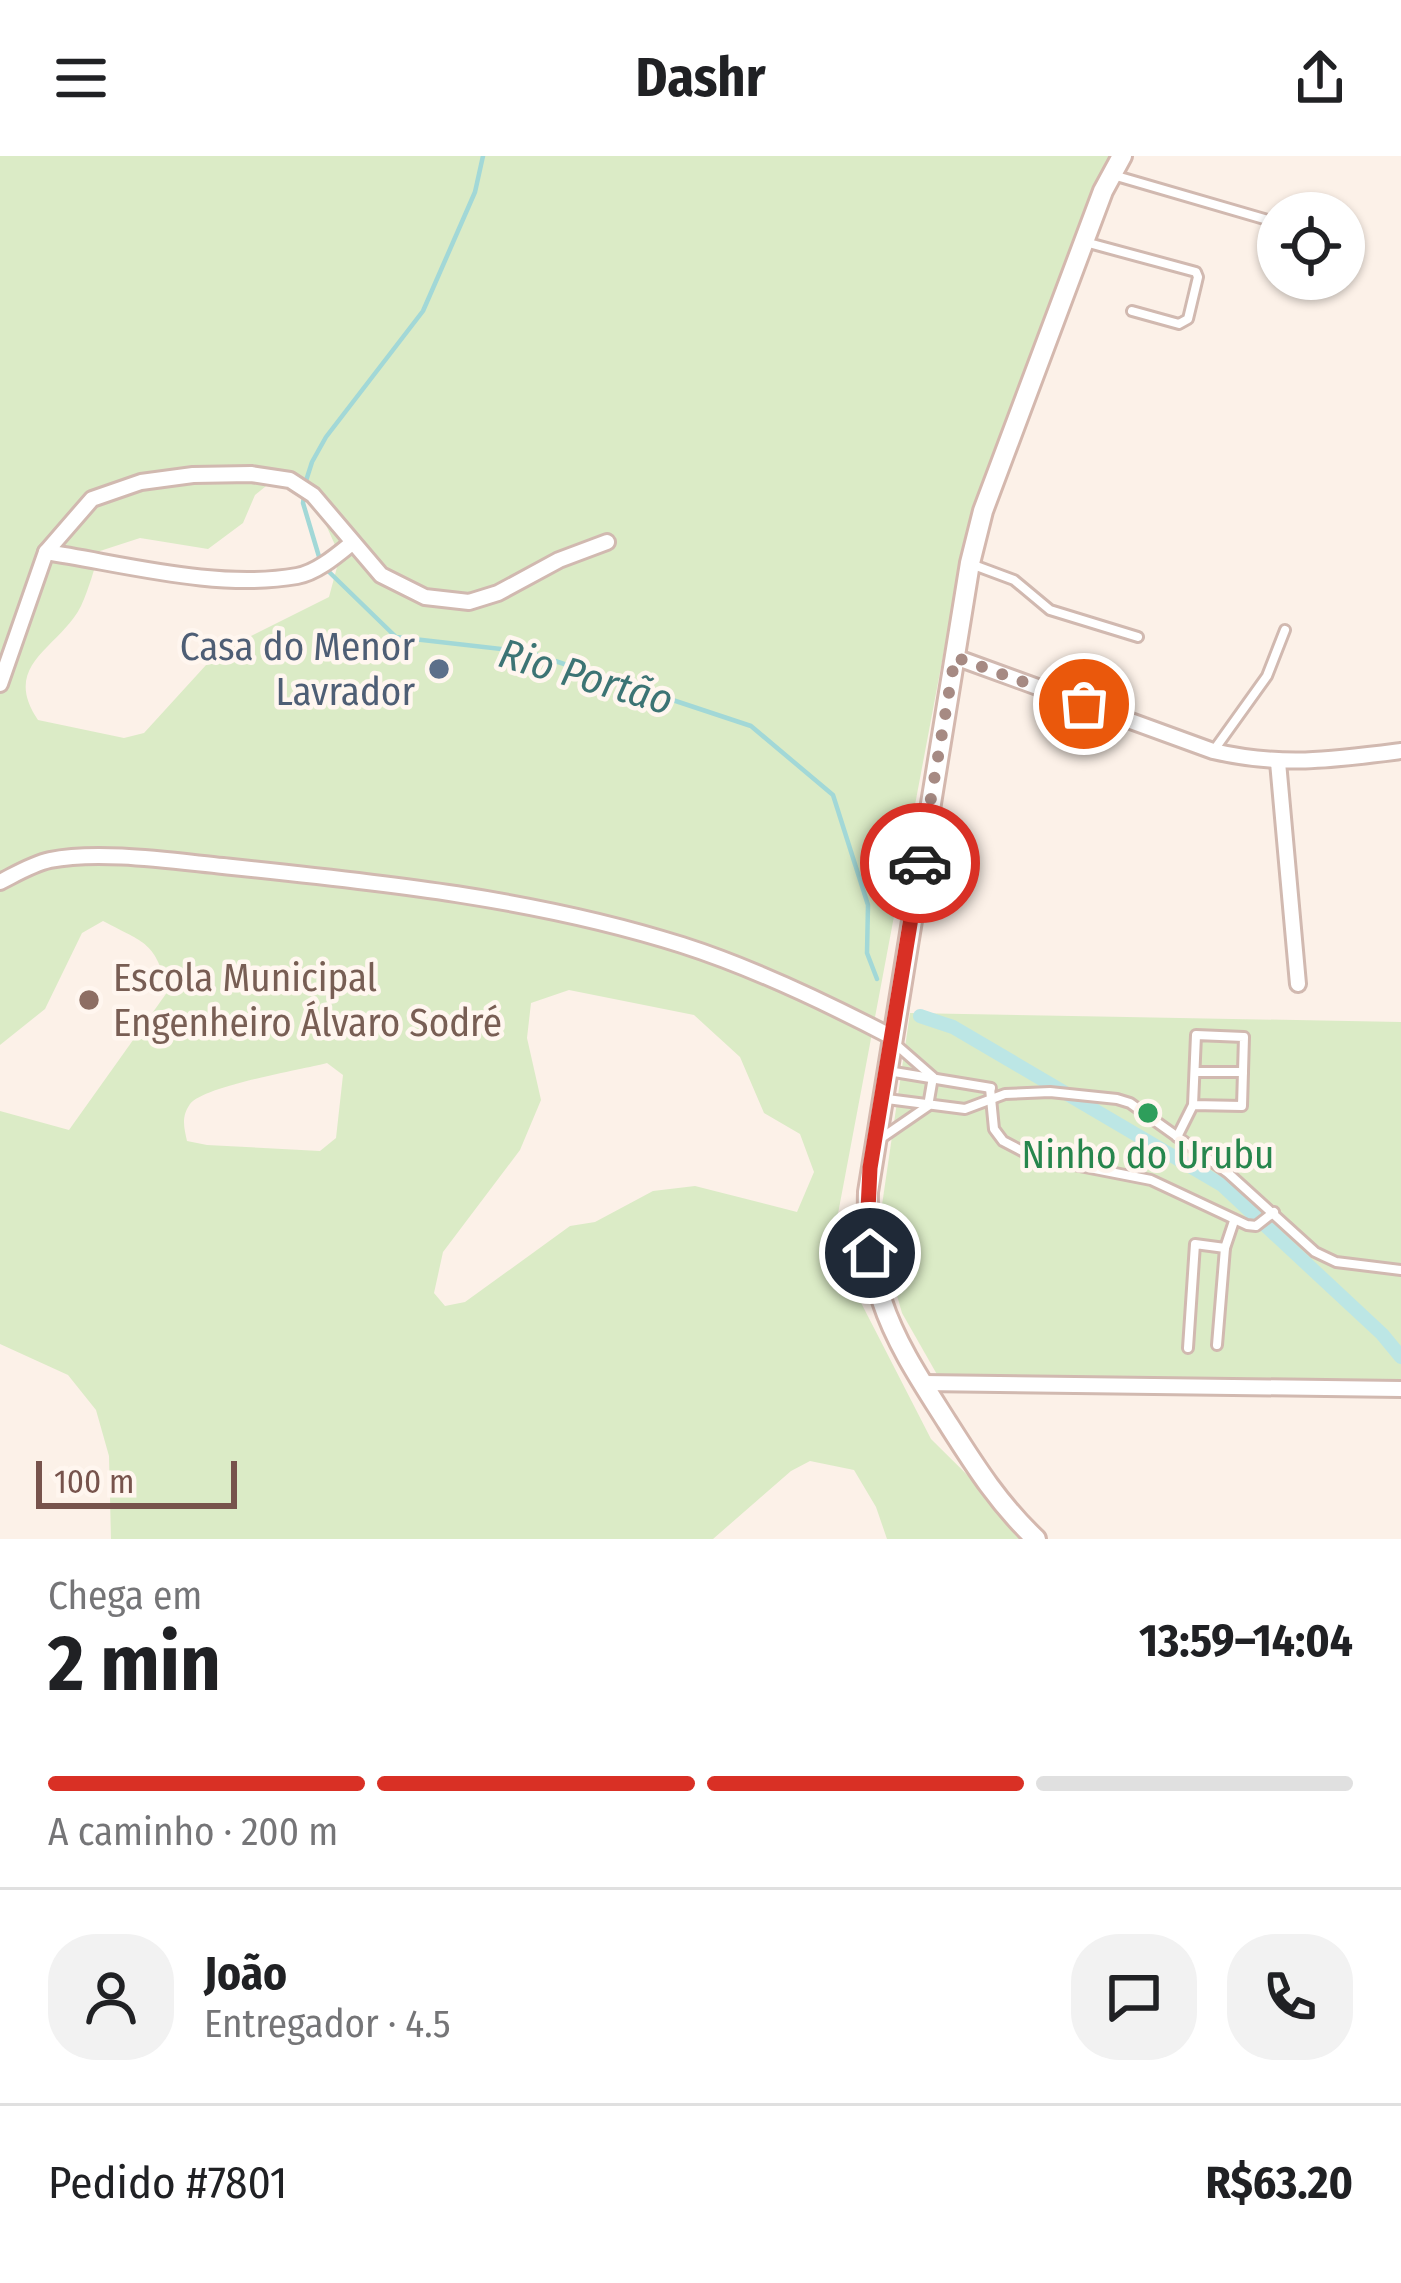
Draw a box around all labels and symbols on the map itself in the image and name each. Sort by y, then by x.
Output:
place label: Casa do Menor Lavrador [180,624,415,715]
water label: Rio Portão [493,628,679,726]
pin [1033,653,1135,755]
marker: Casa do Menor Lavrador [426,656,452,682]
courier [860,803,980,923]
place label: Escola Municipal Engenheiro Álvaro Sodré [113,955,502,1046]
marker: Escola Municipal Engenheiro Álvaro Sodré [76,987,102,1013]
marker: Ninho do Urubu [1135,1100,1161,1126]
place label: Ninho do Urubu [1022,1132,1274,1178]
pin [819,1202,921,1304]
scale bar [36,1455,237,1508]

